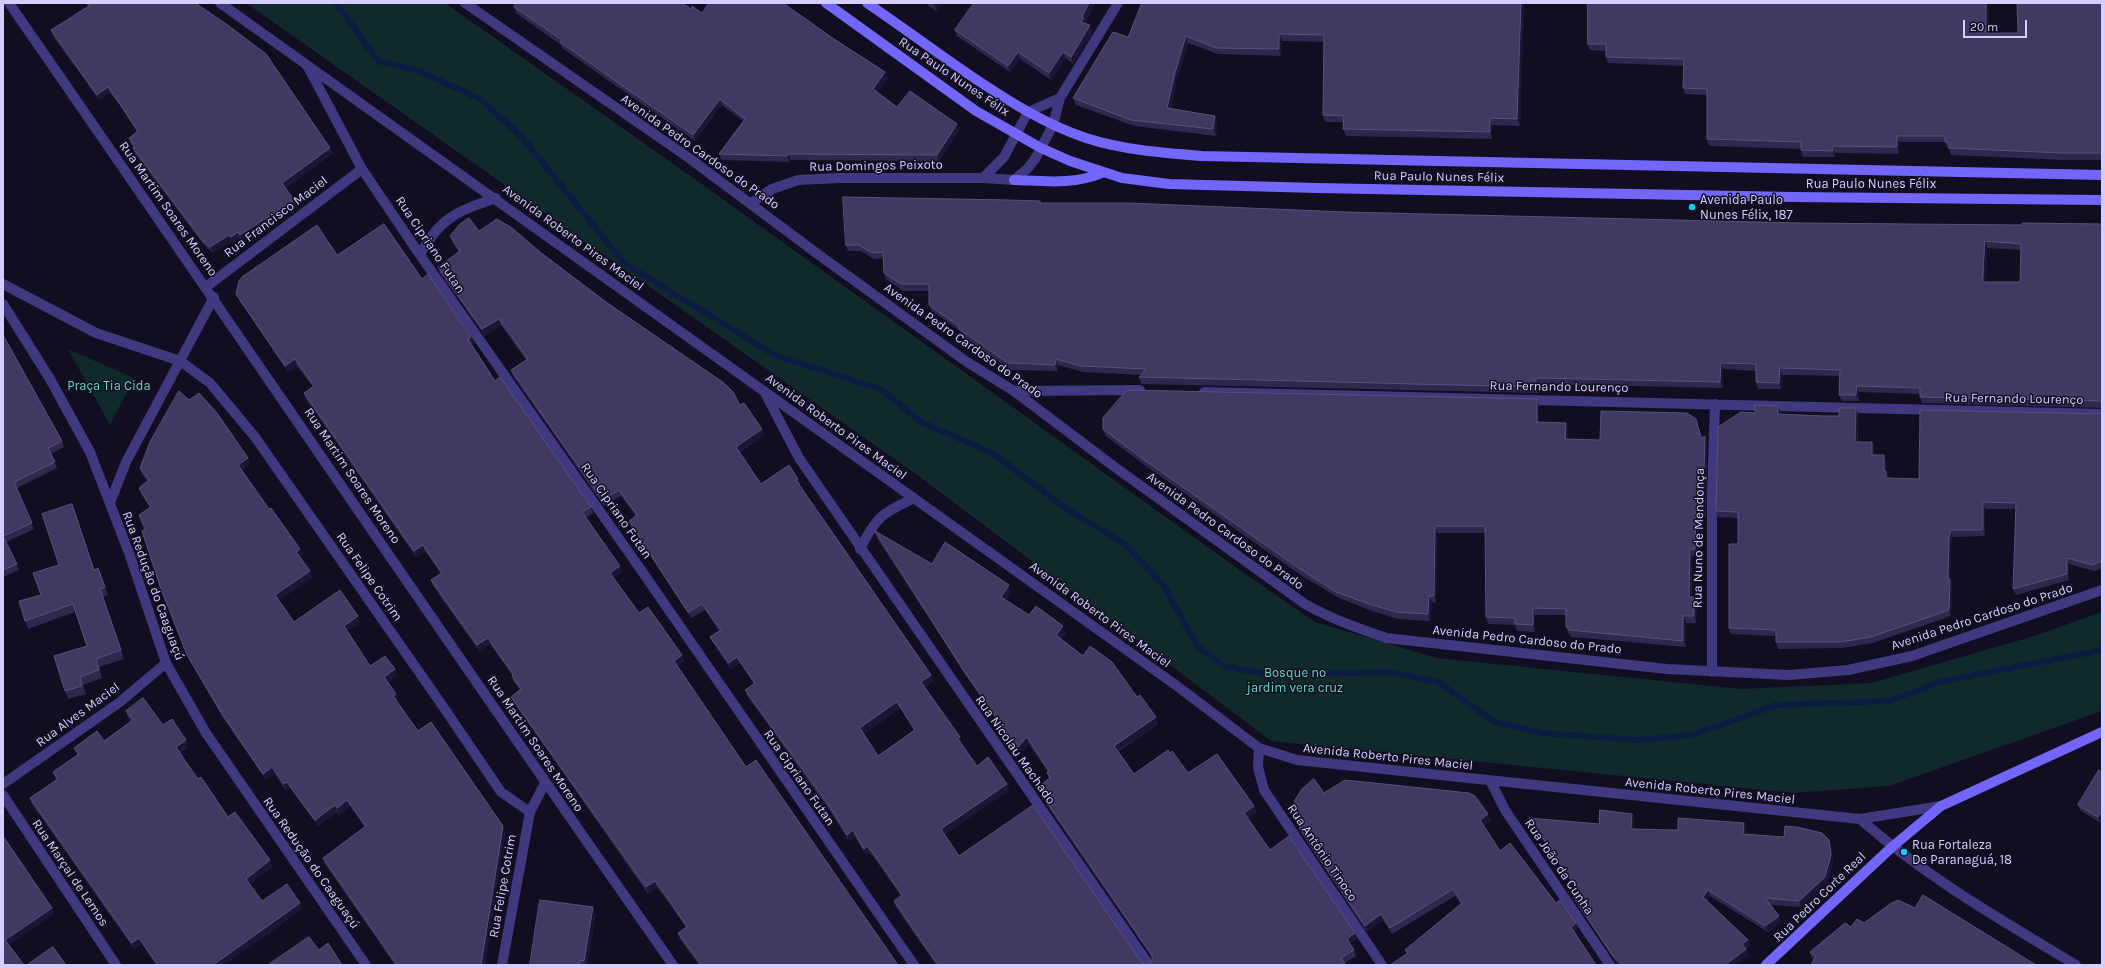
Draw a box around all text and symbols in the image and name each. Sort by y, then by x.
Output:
scale bar [1965,12,2029,38]
text: 20 m [1970,20,1998,34]
street label: Rua Paulo Nunes Félix [895,34,1013,120]
street label: Avenida Pedro Cardoso do Prado [618,91,782,213]
street label: Rua Martim Soares Moreno [115,139,221,279]
street label: Rua Domingos Peixoto [809,157,943,175]
street label: Rua Paulo Nunes Félix [1374,168,1504,186]
street label: Rua Francisco Maciel [221,173,331,261]
street label: Rua Paulo Nunes Félix [1806,176,1936,192]
street label: Avenida Roberto Pires Maciel [499,182,647,294]
place label: Avenida Paulo Nunes Félix, 187 [1700,192,1793,223]
street label: Rua Cipriano Futan [392,194,468,296]
marker: Avenida Paulo Nunes Félix, 187 [1687,202,1697,212]
street label: Avenida Pedro Cardoso do Prado [881,280,1045,402]
street label: Avenida Roberto Pires Maciel [762,371,910,483]
park label: Praça Tia Cida [67,378,151,394]
street label: Rua Fernando Lourenço [1490,378,1628,396]
street label: Rua Fernando Lourenço [1945,390,2083,408]
street label: Rua Martim Soares Moreno [301,405,403,547]
street label: Rua Cipriano Futan [577,460,655,562]
street label: Rua Nuno de Mendonça [1690,468,1708,608]
street label: Avenida Pedro Cardoso do Prado [1144,469,1306,593]
street label: Rua Redução do Caaguaçú [119,509,187,663]
street label: Rua Felipe Cotrim [333,530,405,624]
street label: Avenida Roberto Pires Maciel [1026,559,1174,671]
street label: Avenida Pedro Cardoso do Prado [1889,580,2075,654]
street label: Avenida Pedro Cardoso do Prado [1432,622,1622,658]
park label: Bosque no jardim vera cruz [1247,665,1343,696]
street label: Rua Martim Soares Moreno [484,673,586,815]
street label: Rua Alves Maciel [33,679,123,751]
street label: Rua Nicolau Machado [972,693,1058,807]
street label: Rua Cipriano Futan [760,727,838,829]
street label: Avenida Roberto Pires Maciel [1302,740,1474,774]
street label: Avenida Roberto Pires Maciel [1624,774,1796,808]
street label: Rua Redução do Caaguaçú [259,794,363,932]
street label: Rua Antônio Tinoco [1284,801,1360,905]
street label: Rua Marçal de Lemos [28,816,112,930]
street label: Rua João da Cunha [1521,816,1597,918]
street label: Rua Felipe Cotrim [486,833,520,939]
place label: Rua Fortaleza De Paranaguá, 18 [1912,837,2012,868]
marker: Rua Fortaleza De Paranaguá, 18 [1899,847,1909,857]
street label: Rua Pedro Corte Real [1771,849,1869,945]

